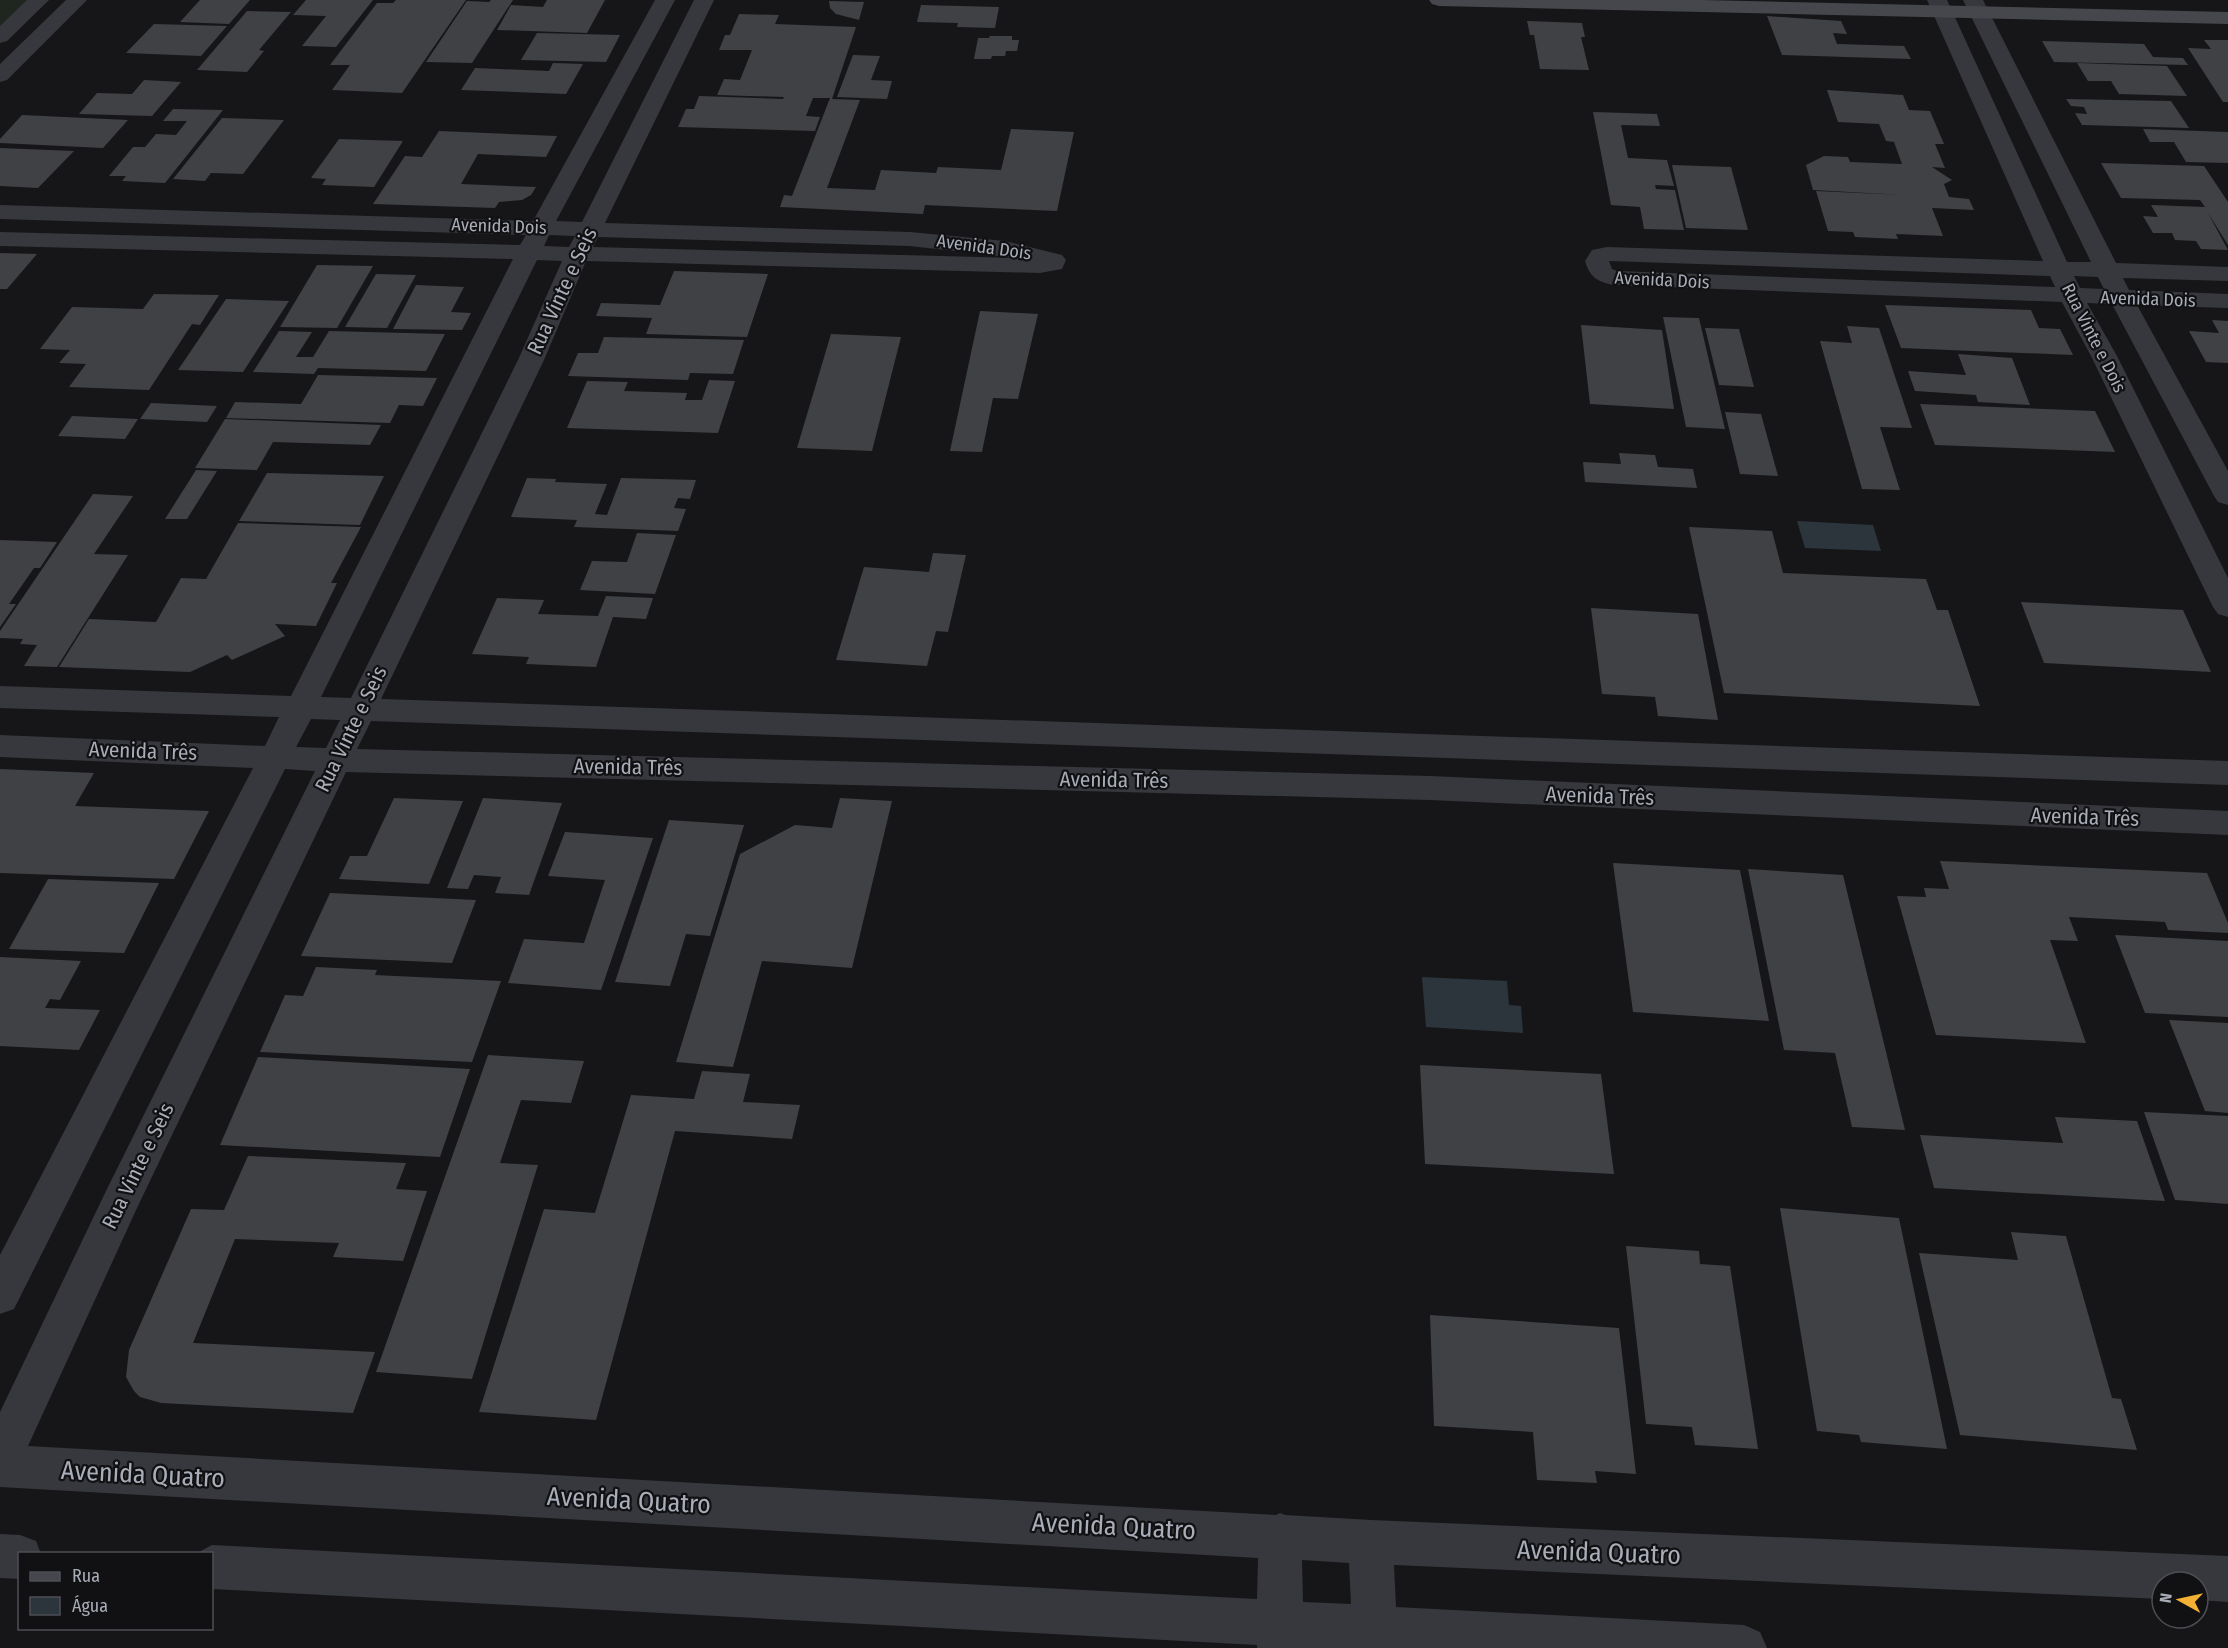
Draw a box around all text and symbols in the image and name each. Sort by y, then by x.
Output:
street label: Avenida Dois [451,213,547,239]
street label: Rua Vinte e Seis [521,223,603,359]
street label: Avenida Dois [935,229,1033,265]
street label: Avenida Dois [1614,267,1710,293]
street label: Rua Vinte e Dois [2057,280,2131,396]
street label: Avenida Dois [2100,286,2196,312]
street label: Rua Vinte e Seis [309,662,393,796]
street label: Avenida Três [88,736,198,766]
street label: Avenida Três [573,753,683,781]
street label: Avenida Três [1059,766,1169,794]
street label: Avenida Três [1545,781,1655,811]
street label: Avenida Três [2030,802,2140,832]
street label: Rua Vinte e Seis [96,1099,180,1233]
street label: Avenida Quatro [60,1455,226,1494]
street label: Avenida Quatro [546,1481,712,1520]
street label: Avenida Quatro [1031,1507,1197,1546]
street label: Avenida Quatro [1516,1534,1682,1571]
legend [18,1552,213,1630]
text: Rua [72,1565,100,1587]
north arrow [2150,1570,2210,1630]
text: N [2156,1592,2176,1604]
text: Água [72,1594,108,1617]

